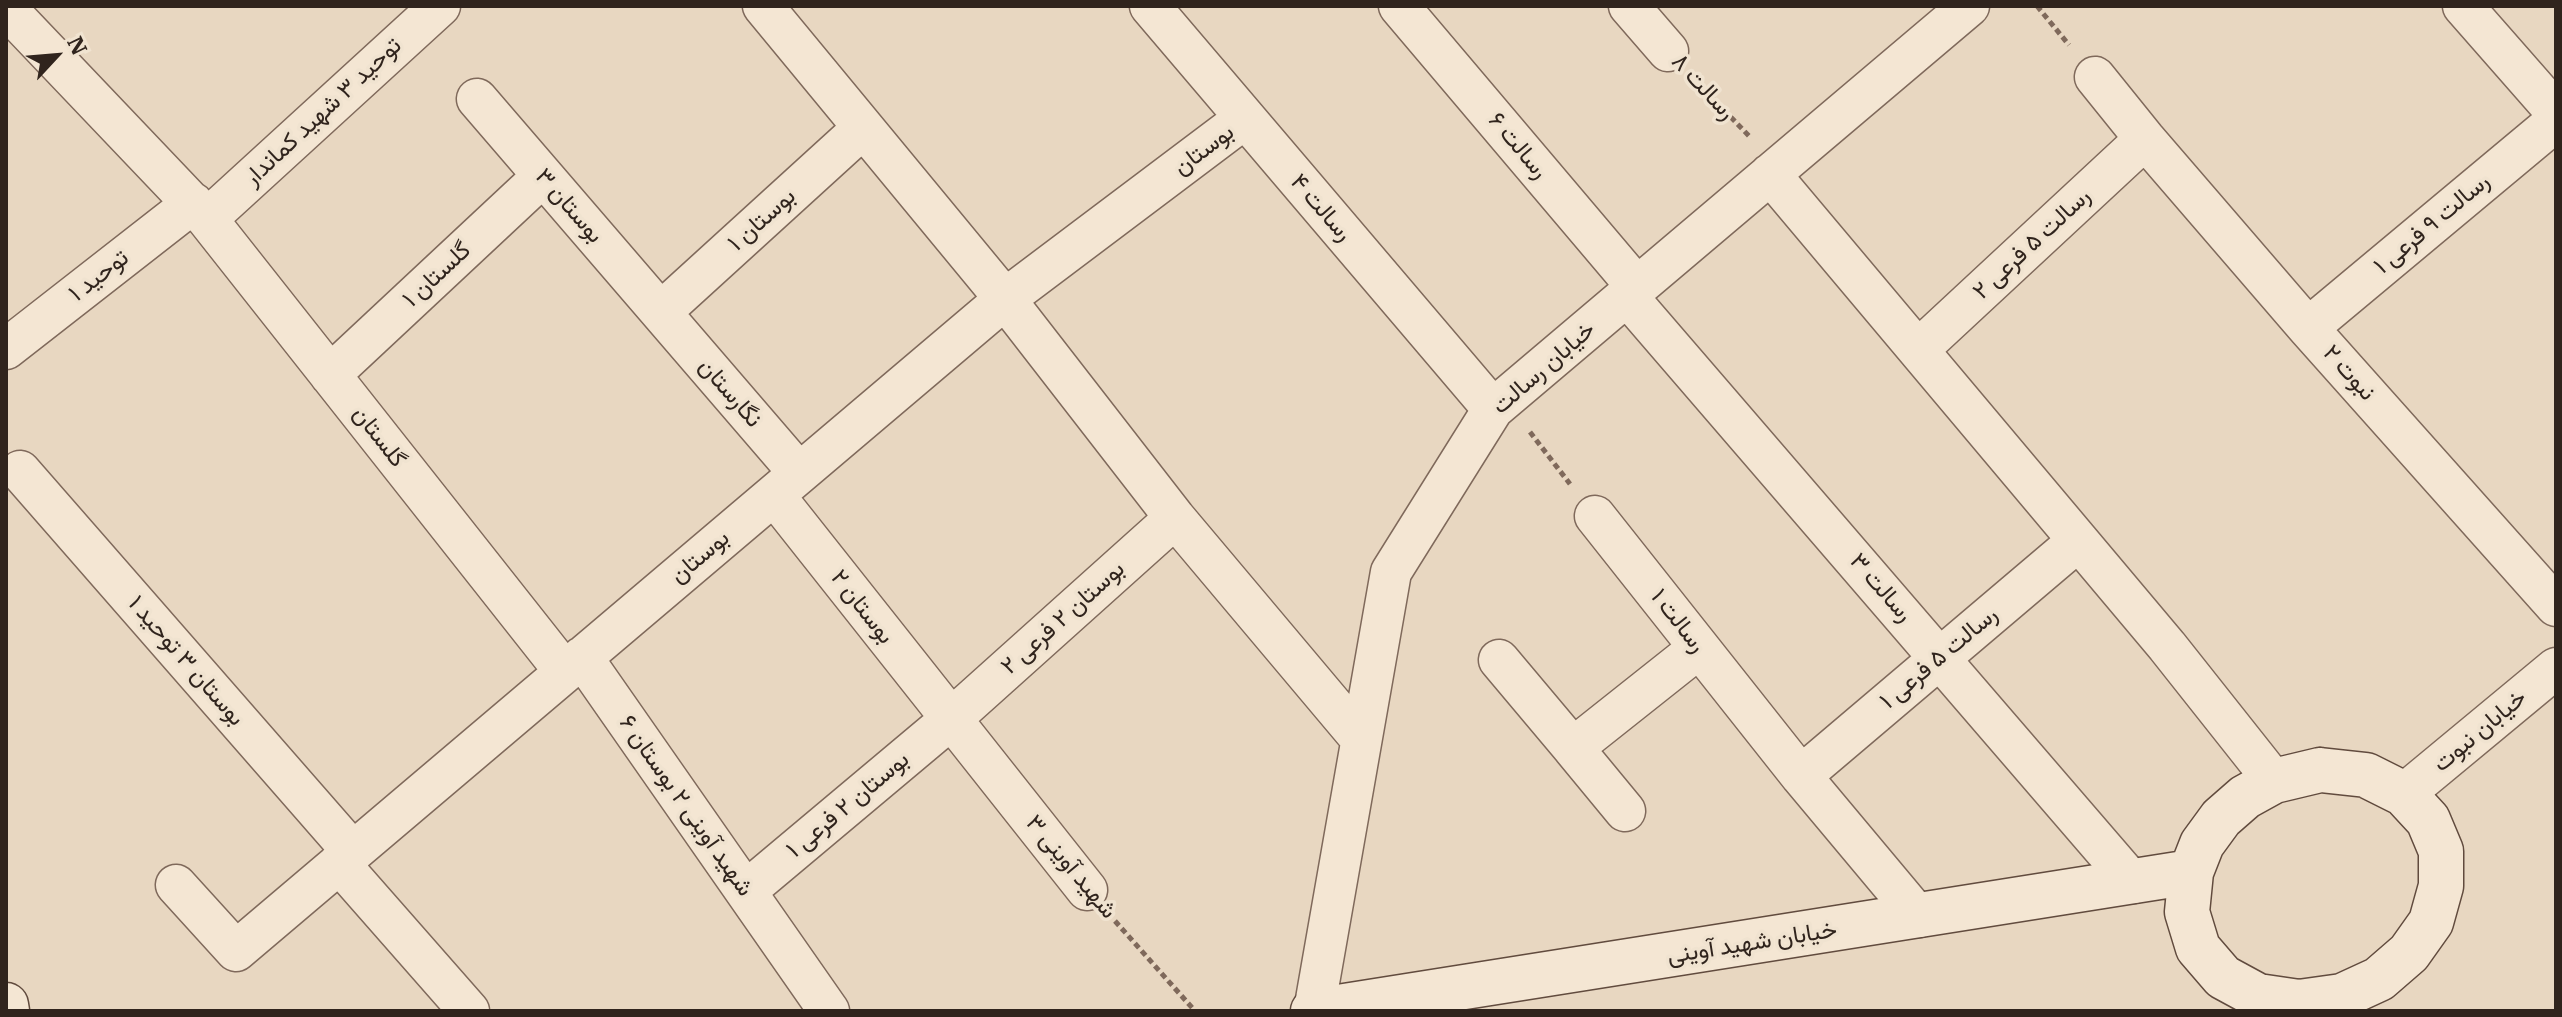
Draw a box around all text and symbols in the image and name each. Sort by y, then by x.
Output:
north arrow [16,16,96,96]
text: N [61,31,95,59]
street label: توحید ۳ شهید کماندار [238,32,408,192]
street label: رسالت ۸ [1665,48,1741,126]
street label: رسالت ۶ [1482,107,1554,185]
street label: بوستان [1168,118,1240,182]
street label: بوستان ۳ [529,163,609,249]
street label: رسالت ۹ فرعی ۱ [2368,167,2496,281]
street label: رسالت ۴ [1284,168,1358,248]
street label: بوستان ۱ [722,182,802,258]
street label: رسالت ۵ فرعی ۲ [1967,182,2097,306]
street label: گلستان ۱ [397,236,477,314]
street label: توحید ۱ [63,244,135,308]
street label: خیابان رسالت [1487,315,1601,421]
street label: نبوت ۲ [2317,339,2381,407]
street label: نگارستان [692,352,768,434]
street label: گلستان [346,400,412,474]
street label: بوستان [665,524,735,590]
street label: رسالت ۳ [1843,548,1919,628]
street label: بوستان ۲ فرعی ۲ [995,555,1131,681]
street label: بوستان ۲ [824,564,900,650]
street label: رسالت ۱ [1644,583,1712,659]
street label: بوستان ۳ توحید ۱ [122,590,250,732]
street label: رسالت ۵ فرعی ۱ [1874,600,2004,716]
street label: خیابان نبوت [2427,684,2533,778]
street label: شهید آوینی ۲ بوستان ۶ [613,710,759,902]
street label: بوستان ۲ فرعی ۱ [781,745,915,865]
street label: شهید آوینی ۳ [1019,809,1123,925]
street label: خیابان شهید آوینی [1665,915,1839,971]

